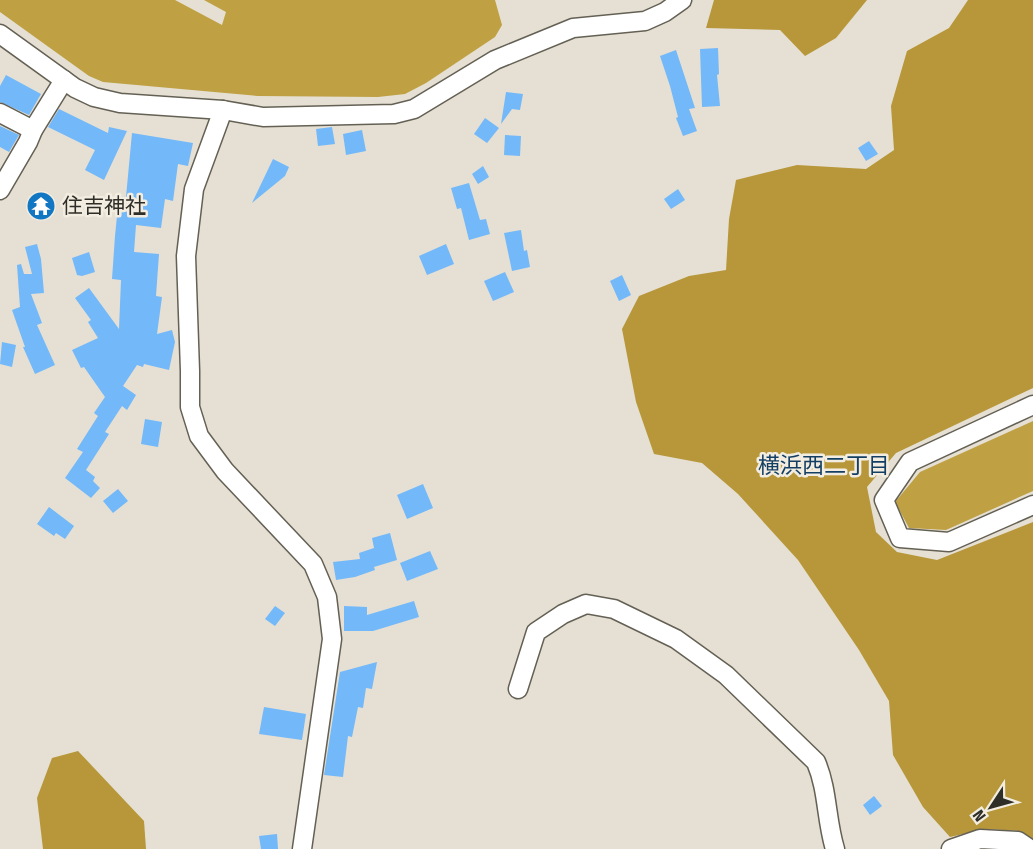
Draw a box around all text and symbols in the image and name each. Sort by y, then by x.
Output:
temple icon: 住吉神社 [25,190,57,222]
place label: 住吉神社 [62,193,146,219]
district label: 横浜西二丁目 [758,452,890,479]
north arrow [961,777,1021,837]
text: N [969,806,990,825]

